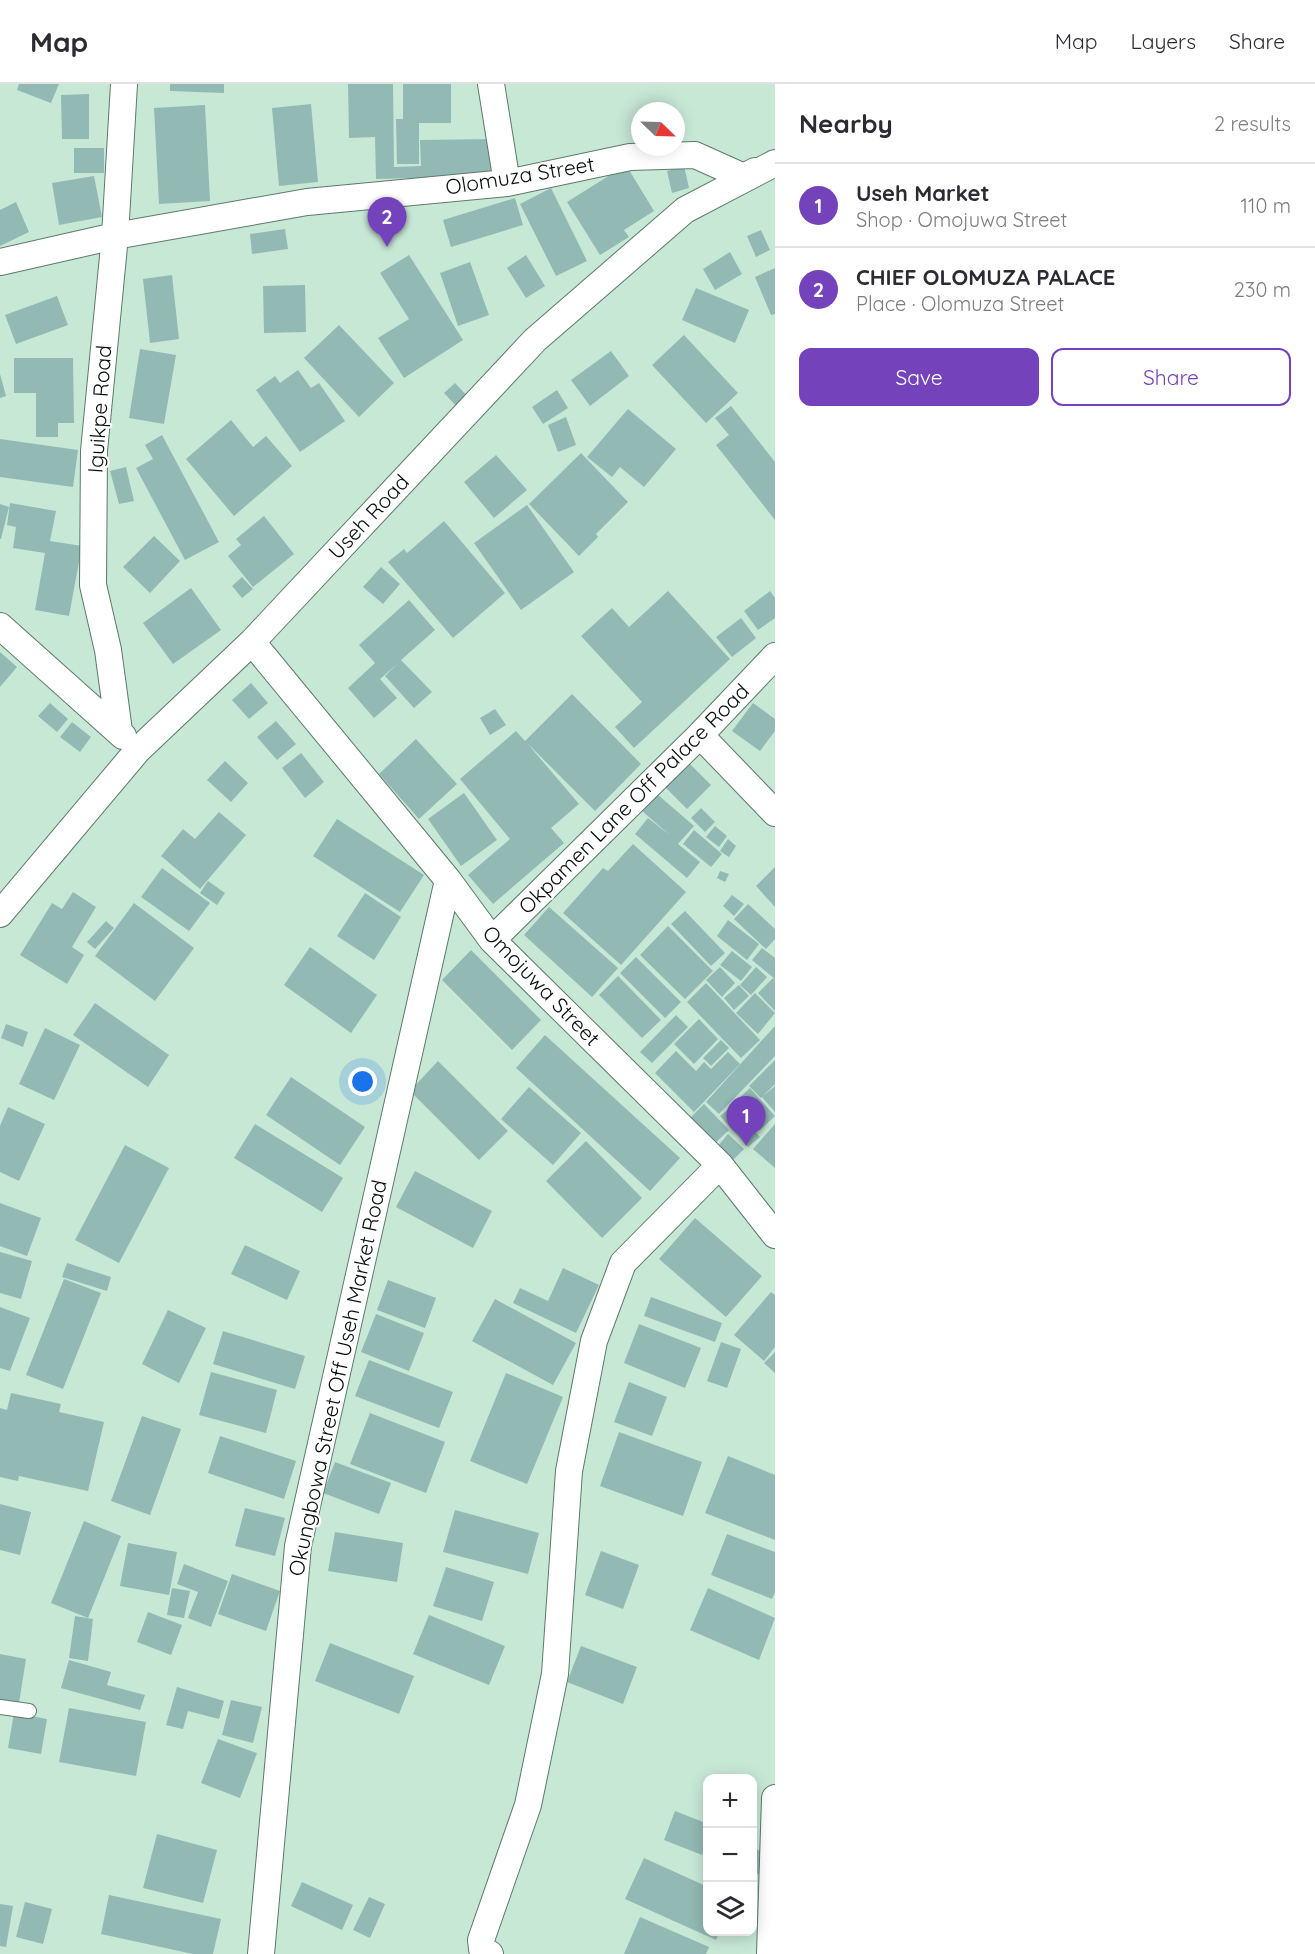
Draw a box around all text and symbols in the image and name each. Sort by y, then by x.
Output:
text: Map [30,24,88,59]
text: Map [1055,28,1098,54]
text: Layers [1131,28,1196,54]
text: Share [1229,28,1285,54]
north arrow [631,102,685,156]
text: Nearby [799,107,893,140]
text: 2 results [1214,111,1291,136]
street label: Olomuza Street [444,150,596,200]
text: Useh Market [856,179,990,207]
text: 1 [815,193,822,218]
text: 110 m [1241,193,1291,218]
pin: 2 [368,198,406,247]
text: Shop · Omojuwa Street [856,207,1067,232]
text: CHIEF OLOMUZA PALACE [856,263,1115,291]
text: 2 [813,277,824,302]
text: 230 m [1234,277,1291,302]
text: Place · Olomuza Street [856,291,1064,316]
street label: Iguikpe Road [82,344,116,474]
button: Save [799,348,1039,406]
button: Share [1051,348,1291,406]
street label: Useh Road [322,469,414,564]
street label: Okpamen Lane Off Palace Road [513,678,754,919]
street label: Omojuwa Street [478,920,606,1051]
your location [348,1067,377,1096]
pin: 1 [726,1096,766,1146]
street label: Okungbowa Street Off Useh Market Road [282,1177,392,1578]
map controls [703,1774,757,1936]
button: + [703,1774,757,1828]
button: − [703,1828,757,1882]
button: layers [703,1882,757,1936]

